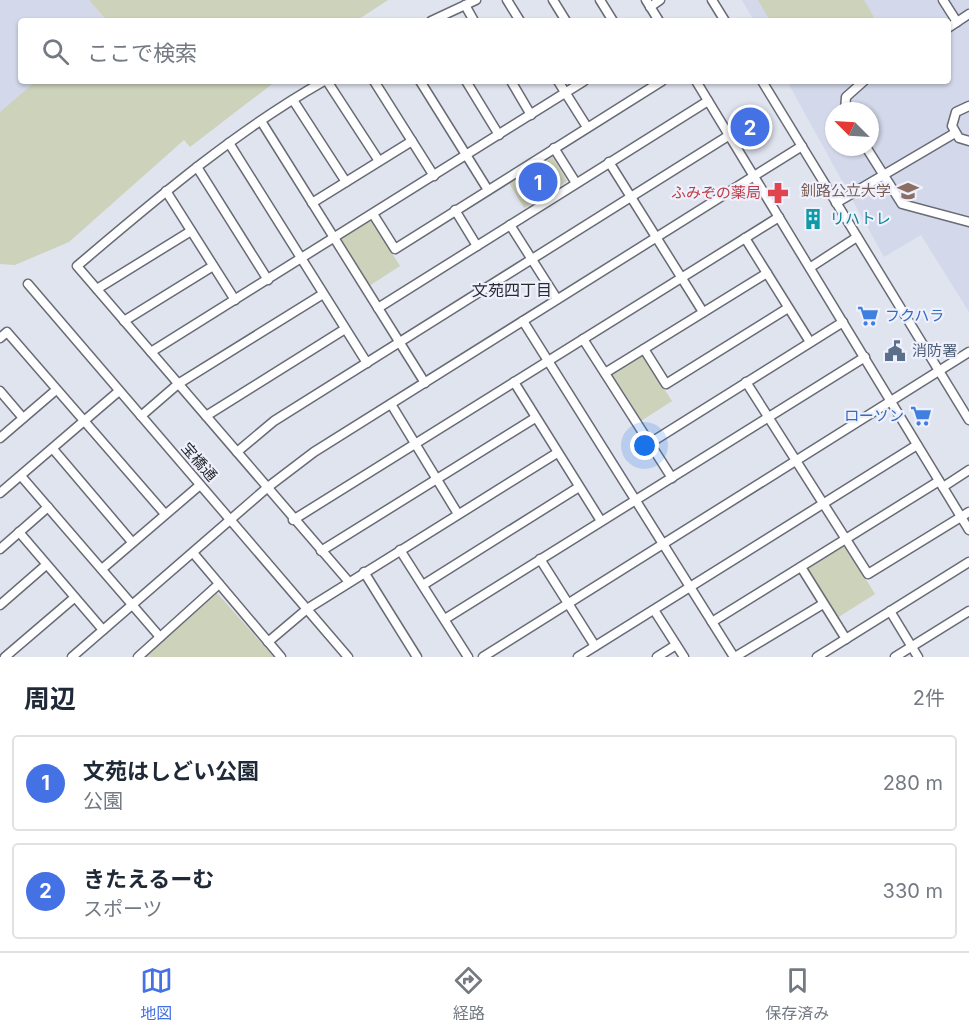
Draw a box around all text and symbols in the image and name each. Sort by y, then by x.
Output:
search box [18,18,951,84]
icon: search [39,35,72,68]
text: ここで検索 [87,40,197,66]
north arrow [825,102,879,156]
pin: 2 [730,104,770,150]
pin: 1 [518,160,558,204]
school or university icon: 釧路公立大学 [896,179,920,203]
pharmacy icon: ふみぞの薬局 [766,181,790,205]
place label: 釧路公立大学 [801,181,891,200]
place label: ふみぞの薬局 [671,183,761,202]
building icon: リハトレ [801,207,825,231]
place label: リハトレ [830,209,890,228]
district label: 文苑四丁目 [472,280,552,300]
supermarket icon: フクハラ [856,304,880,328]
place label: フクハラ [885,306,944,325]
public building icon: 消防署 [883,339,907,363]
place label: 消防署 [912,341,957,360]
supermarket icon: ローソン [909,404,933,428]
place label: ローソン [844,406,904,425]
your location [630,431,659,460]
street label: 宝橋通 [177,438,221,485]
text: 周辺 [24,683,76,714]
text: 2件 [913,686,945,710]
text: 文苑はしどい公園 [83,758,259,784]
text: 1 [41,771,50,795]
text: 280 m [883,771,943,795]
text: 公園 [83,789,123,813]
text: きたえるーむ [83,866,214,892]
text: 2 [39,879,52,903]
text: 330 m [883,879,943,903]
text: スポーツ [83,897,163,921]
tab: 地図 [140,964,173,1024]
tab: 経路 [452,964,485,1024]
tab: 保存済み [765,964,829,1024]

